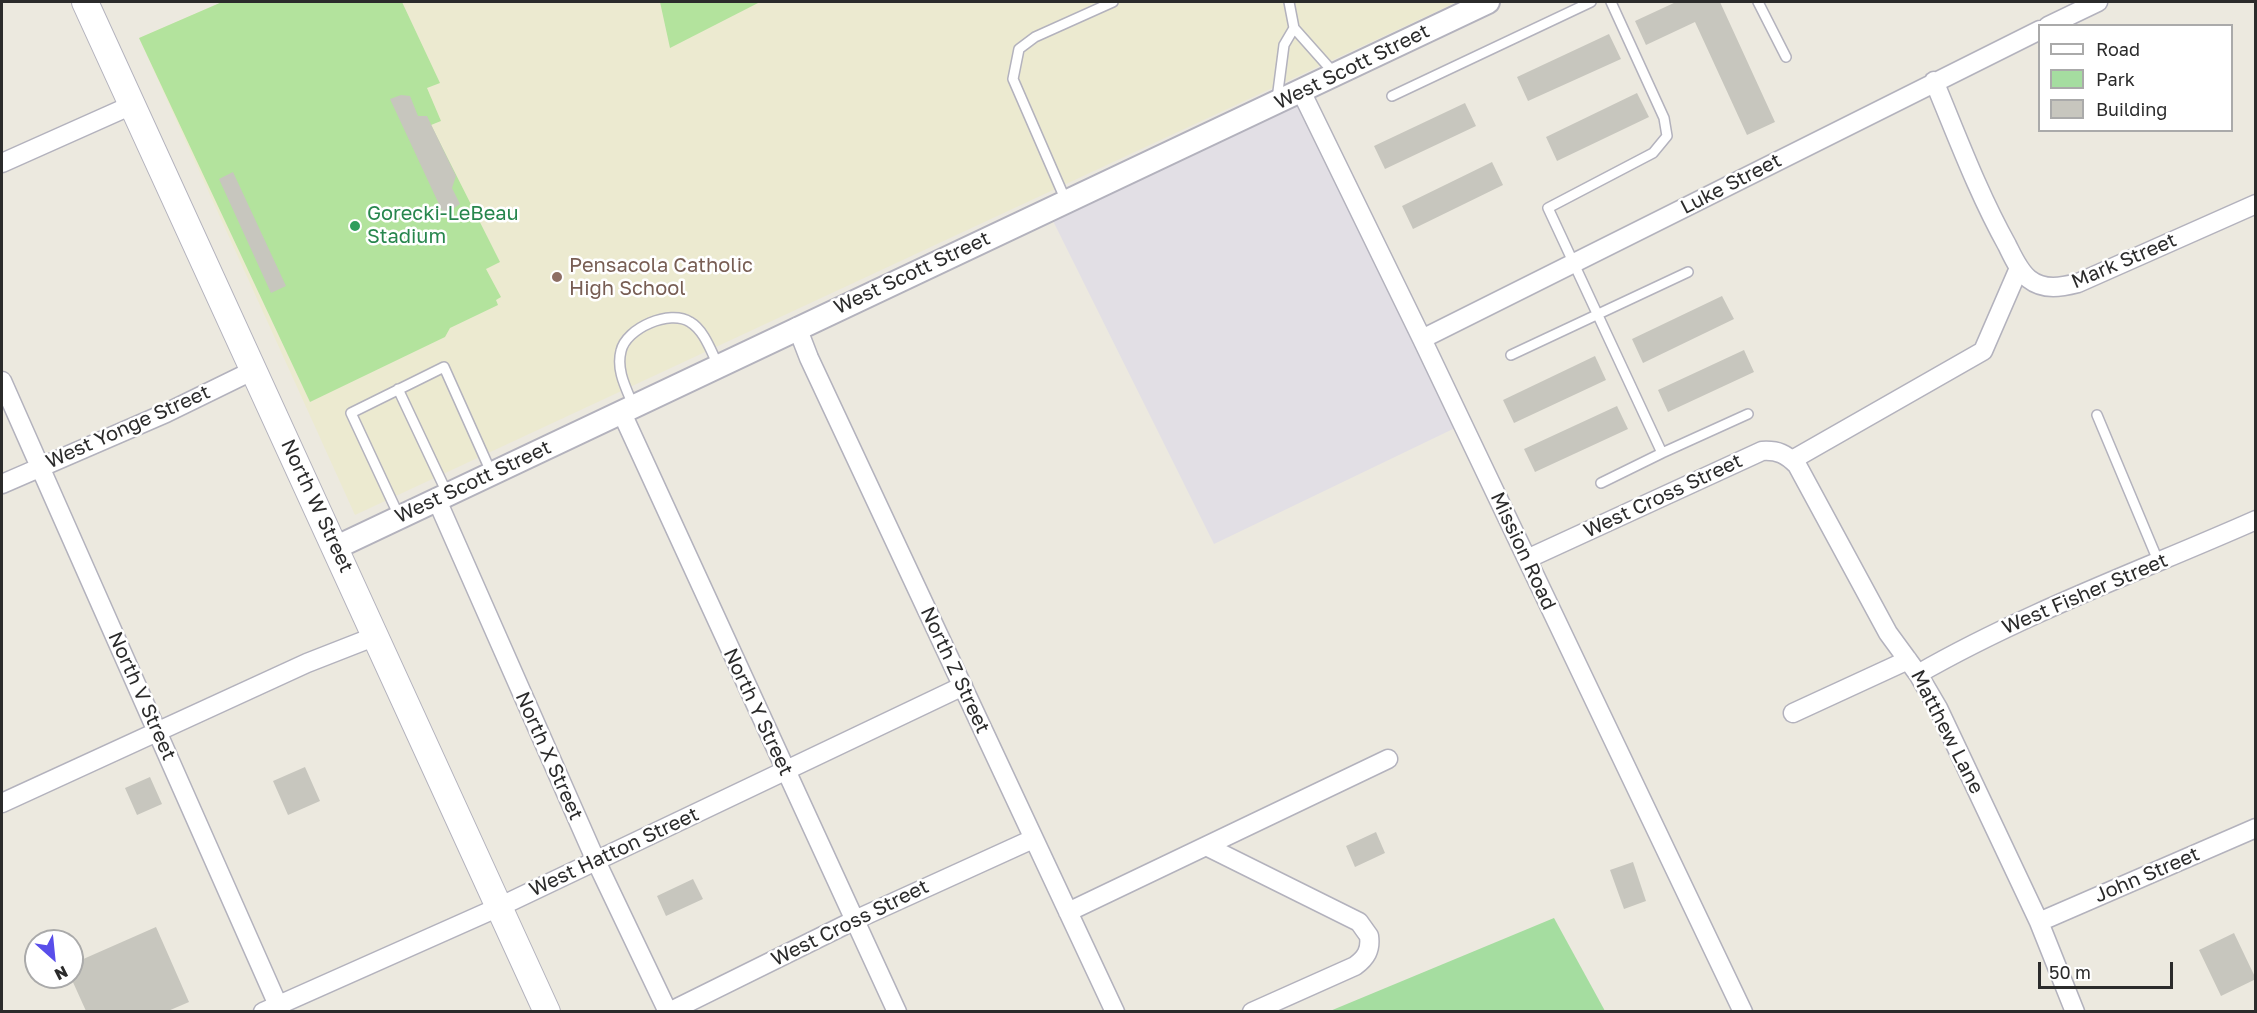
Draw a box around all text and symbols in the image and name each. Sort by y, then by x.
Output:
street label: West Scott Street [1271,19,1433,115]
legend [2038,24,2233,132]
text: Road [2096,38,2140,60]
text: Park [2096,68,2135,90]
text: Building [2096,98,2167,120]
street label: Luke Street [1677,148,1785,220]
place label: Gorecki-LeBeau Stadium [367,202,519,249]
marker: Gorecki-LeBeau Stadium [348,219,362,233]
street label: West Scott Street [830,226,994,320]
street label: Mark Street [2068,228,2180,294]
place label: Pensacola Catholic High School [569,254,753,301]
marker: Pensacola Catholic High School [550,270,564,284]
street label: West Yonge Street [42,380,214,474]
street label: West Scott Street [391,435,555,529]
street label: North W Street [276,436,358,576]
street label: West Cross Street [1580,449,1746,543]
street label: Mission Road [1485,488,1561,614]
street label: West Fisher Street [1999,548,2171,640]
street label: North Z Street [915,603,995,737]
street label: North V Street [103,628,181,764]
street label: North Y Street [718,645,798,779]
street label: Matthew Lane [1905,666,1989,798]
street label: North X Street [510,688,588,824]
street label: West Hatton Street [525,802,703,902]
street label: John Street [2091,842,2203,908]
street label: West Cross Street [767,874,933,972]
north arrow [24,929,84,989]
scale bar [2041,950,2176,988]
text: 50 m [2049,961,2091,983]
text: N [51,962,71,985]

